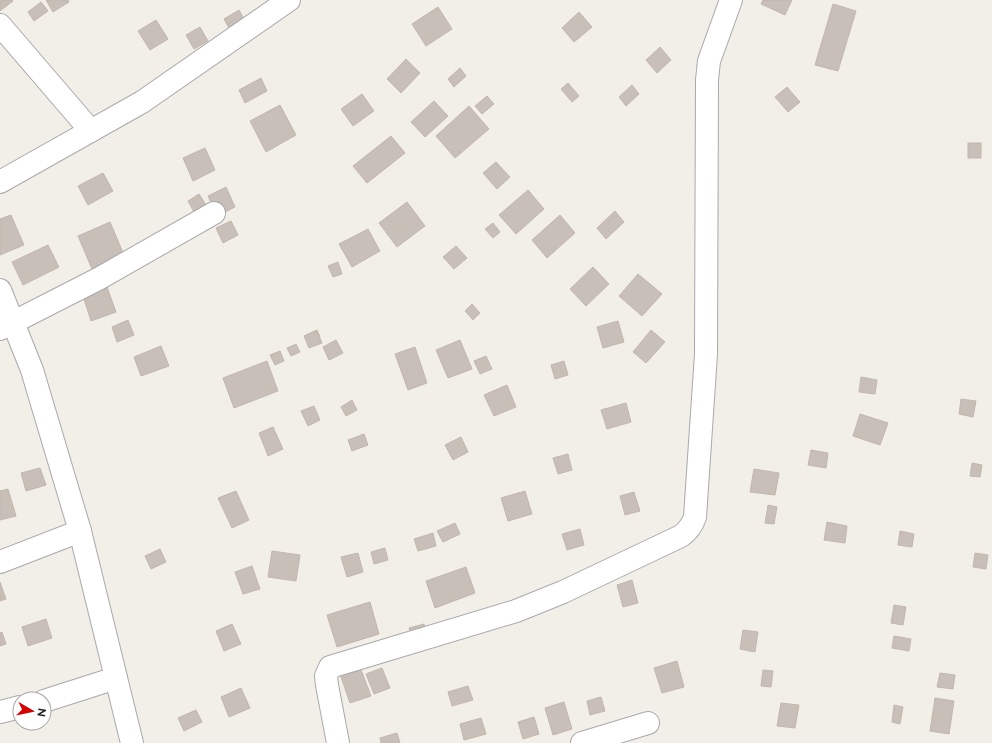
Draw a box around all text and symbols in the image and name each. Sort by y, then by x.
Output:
north arrow [12,691,52,731]
text: N [34,707,48,718]

